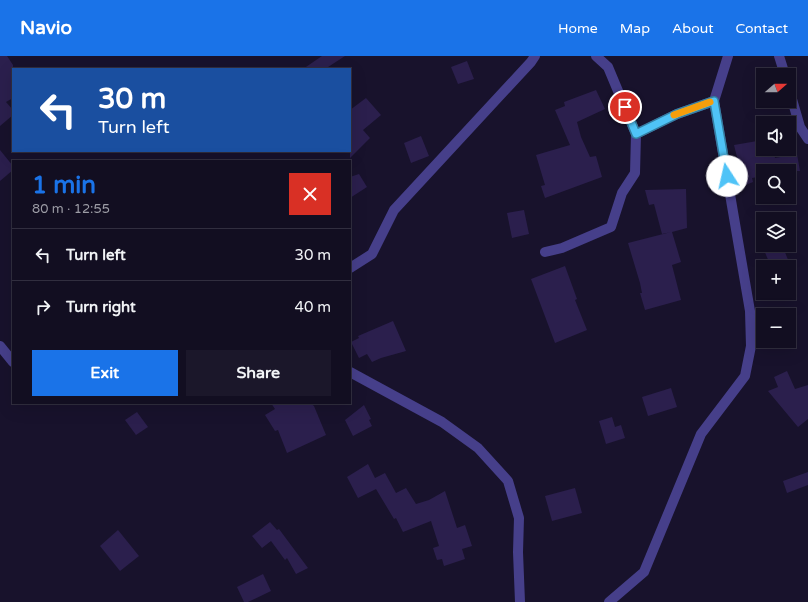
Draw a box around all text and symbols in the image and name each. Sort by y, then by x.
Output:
text: Navio [20,17,72,39]
text: Home [558,20,598,37]
text: Map [620,20,650,37]
text: About [672,20,714,37]
text: Contact [736,20,788,37]
north arrow [756,68,796,108]
map controls [756,68,796,348]
text: 30 m [98,82,166,116]
icon: left [32,84,84,136]
pin [608,90,642,124]
icon: arrive [614,96,636,118]
text: Turn left [98,116,170,138]
button: sound [756,116,796,156]
position arrow [706,155,748,197]
button: search [756,164,796,204]
text: 1 min [32,171,96,200]
button: close [289,173,331,215]
text: 80 m · 12:55 [32,201,110,217]
button: layers [756,212,796,252]
icon: left [32,244,54,266]
text: Turn left [66,246,126,264]
text: 30 m [294,246,331,264]
button: + [756,260,796,300]
icon: right [32,296,54,318]
text: Turn right [66,298,136,316]
text: 40 m [294,298,331,316]
button: − [756,308,796,348]
button: Exit [32,350,178,396]
button: Share [186,350,331,396]

